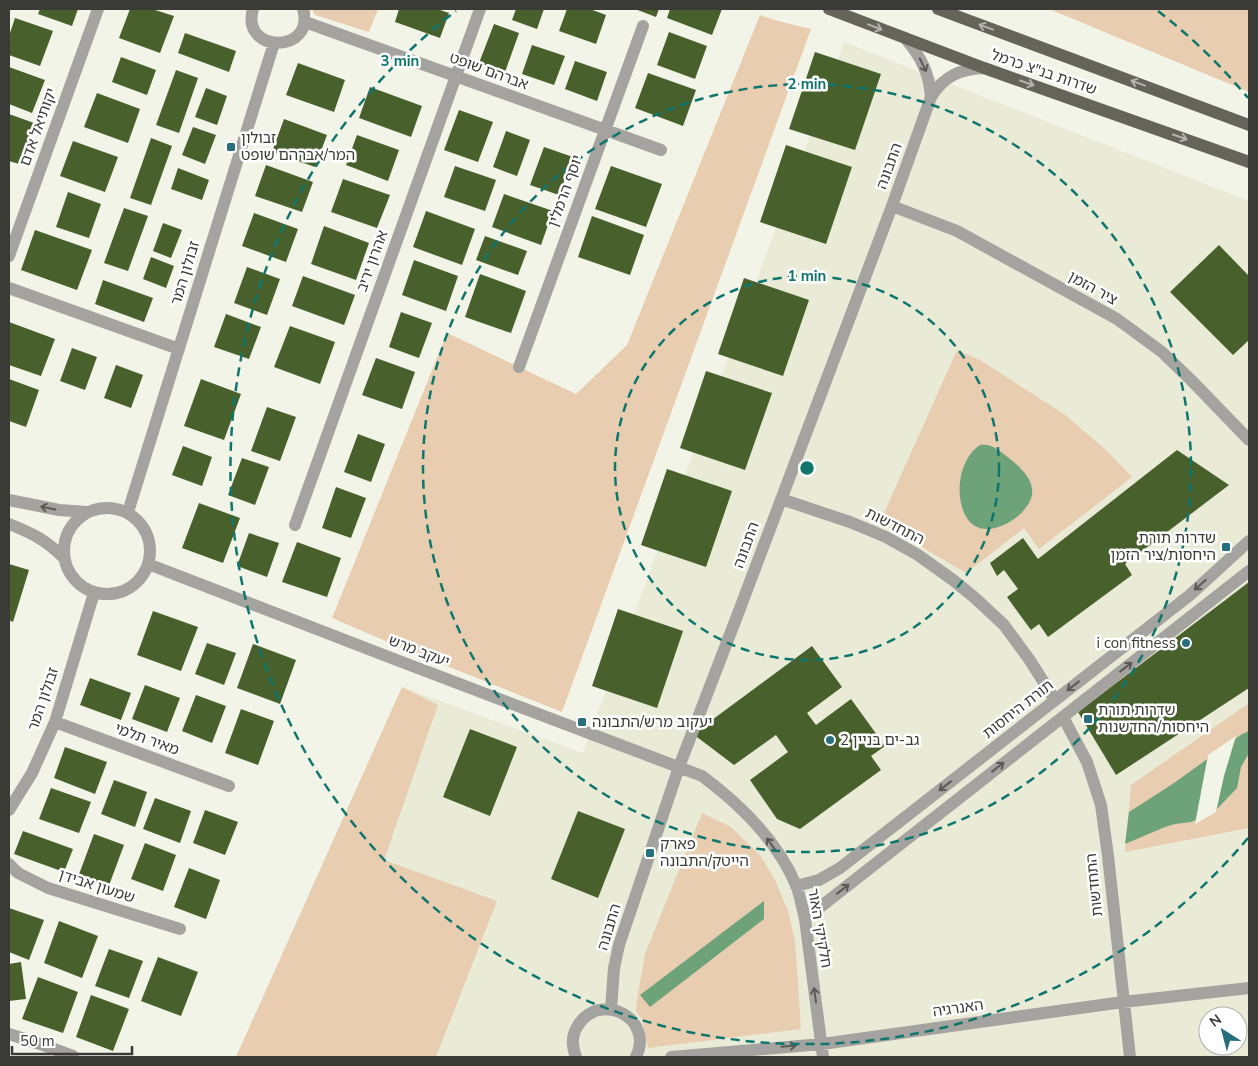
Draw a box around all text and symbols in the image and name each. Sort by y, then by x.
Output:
one-way arrow [979,22,994,31]
one-way arrow [867,23,882,32]
street label: שדרות בנ"צ כרמל [988,45,1100,99]
street label: אברהם שופט [447,47,531,95]
text: 3 min [381,51,419,71]
one-way arrow [919,57,929,72]
text: 2 min [788,74,826,94]
one-way arrow [1131,78,1146,88]
one-way arrow [1019,79,1034,88]
street label: יקותיאל אדם [15,85,61,169]
place label: זבולון המר/אברהם שופט [241,128,355,165]
one-way arrow [1172,133,1187,142]
street label: התבונה [871,140,907,192]
marker: זבולון המר/אברהם שופט [225,141,237,153]
street label: יוסף הרמלין [543,152,587,230]
street label: אהרון יריב [352,227,392,295]
street label: זבולון המר [166,238,204,308]
text: 1 min [788,266,826,286]
street label: ציר הזמן [1065,266,1121,310]
centre of rings [798,459,816,477]
one-way arrow [40,503,56,512]
street label: התחדשות [862,503,928,549]
street label: התבונה [728,519,764,571]
place label: שדרות תורת היחסות/ציר הזמן [1111,528,1216,565]
marker: שדרות תורת היחסות/ציר הזמן [1220,541,1232,553]
one-way arrow [1194,580,1207,591]
street label: יעקב מרש [386,630,452,672]
place label: i con fitness [1097,633,1176,653]
marker: i con fitness [1180,637,1192,649]
one-way arrow [1120,661,1133,672]
street label: זבולון המר [23,664,63,733]
street label: תורת היחסות [979,675,1057,743]
one-way arrow [1067,681,1080,692]
place label: שדרות תורת היחסות/החדשנות [1098,700,1209,737]
place label: יעקוב מרש/התבונה [592,712,712,732]
marker: שדרות תורת היחסות/החדשנות [1082,713,1094,725]
marker: יעקוב מרש/התבונה [576,716,588,728]
street label: מאיר תלמי [112,718,182,760]
place label: גב-ים בניין 2 [840,730,920,750]
marker: גב-ים בניין 2 [824,734,836,746]
one-way arrow [992,761,1005,772]
one-way arrow [939,781,952,792]
place label: פארק הייטק/התבונה [660,834,749,871]
one-way arrow [766,838,777,851]
marker: פארק הייטק/התבונה [644,847,656,859]
street label: התחדשות [1081,852,1107,918]
street label: שמעון אבידן [57,864,137,908]
one-way arrow [836,883,849,894]
street label: חלקיקי האור [803,887,837,969]
street label: התבונה [592,901,626,953]
one-way arrow [810,988,820,1004]
street label: האנרגיה [931,995,985,1021]
north arrow [1198,1006,1248,1056]
text: N [1206,1010,1225,1032]
scale bar [12,1024,132,1056]
text: 50 m [20,1031,55,1051]
one-way arrow [781,1042,797,1051]

